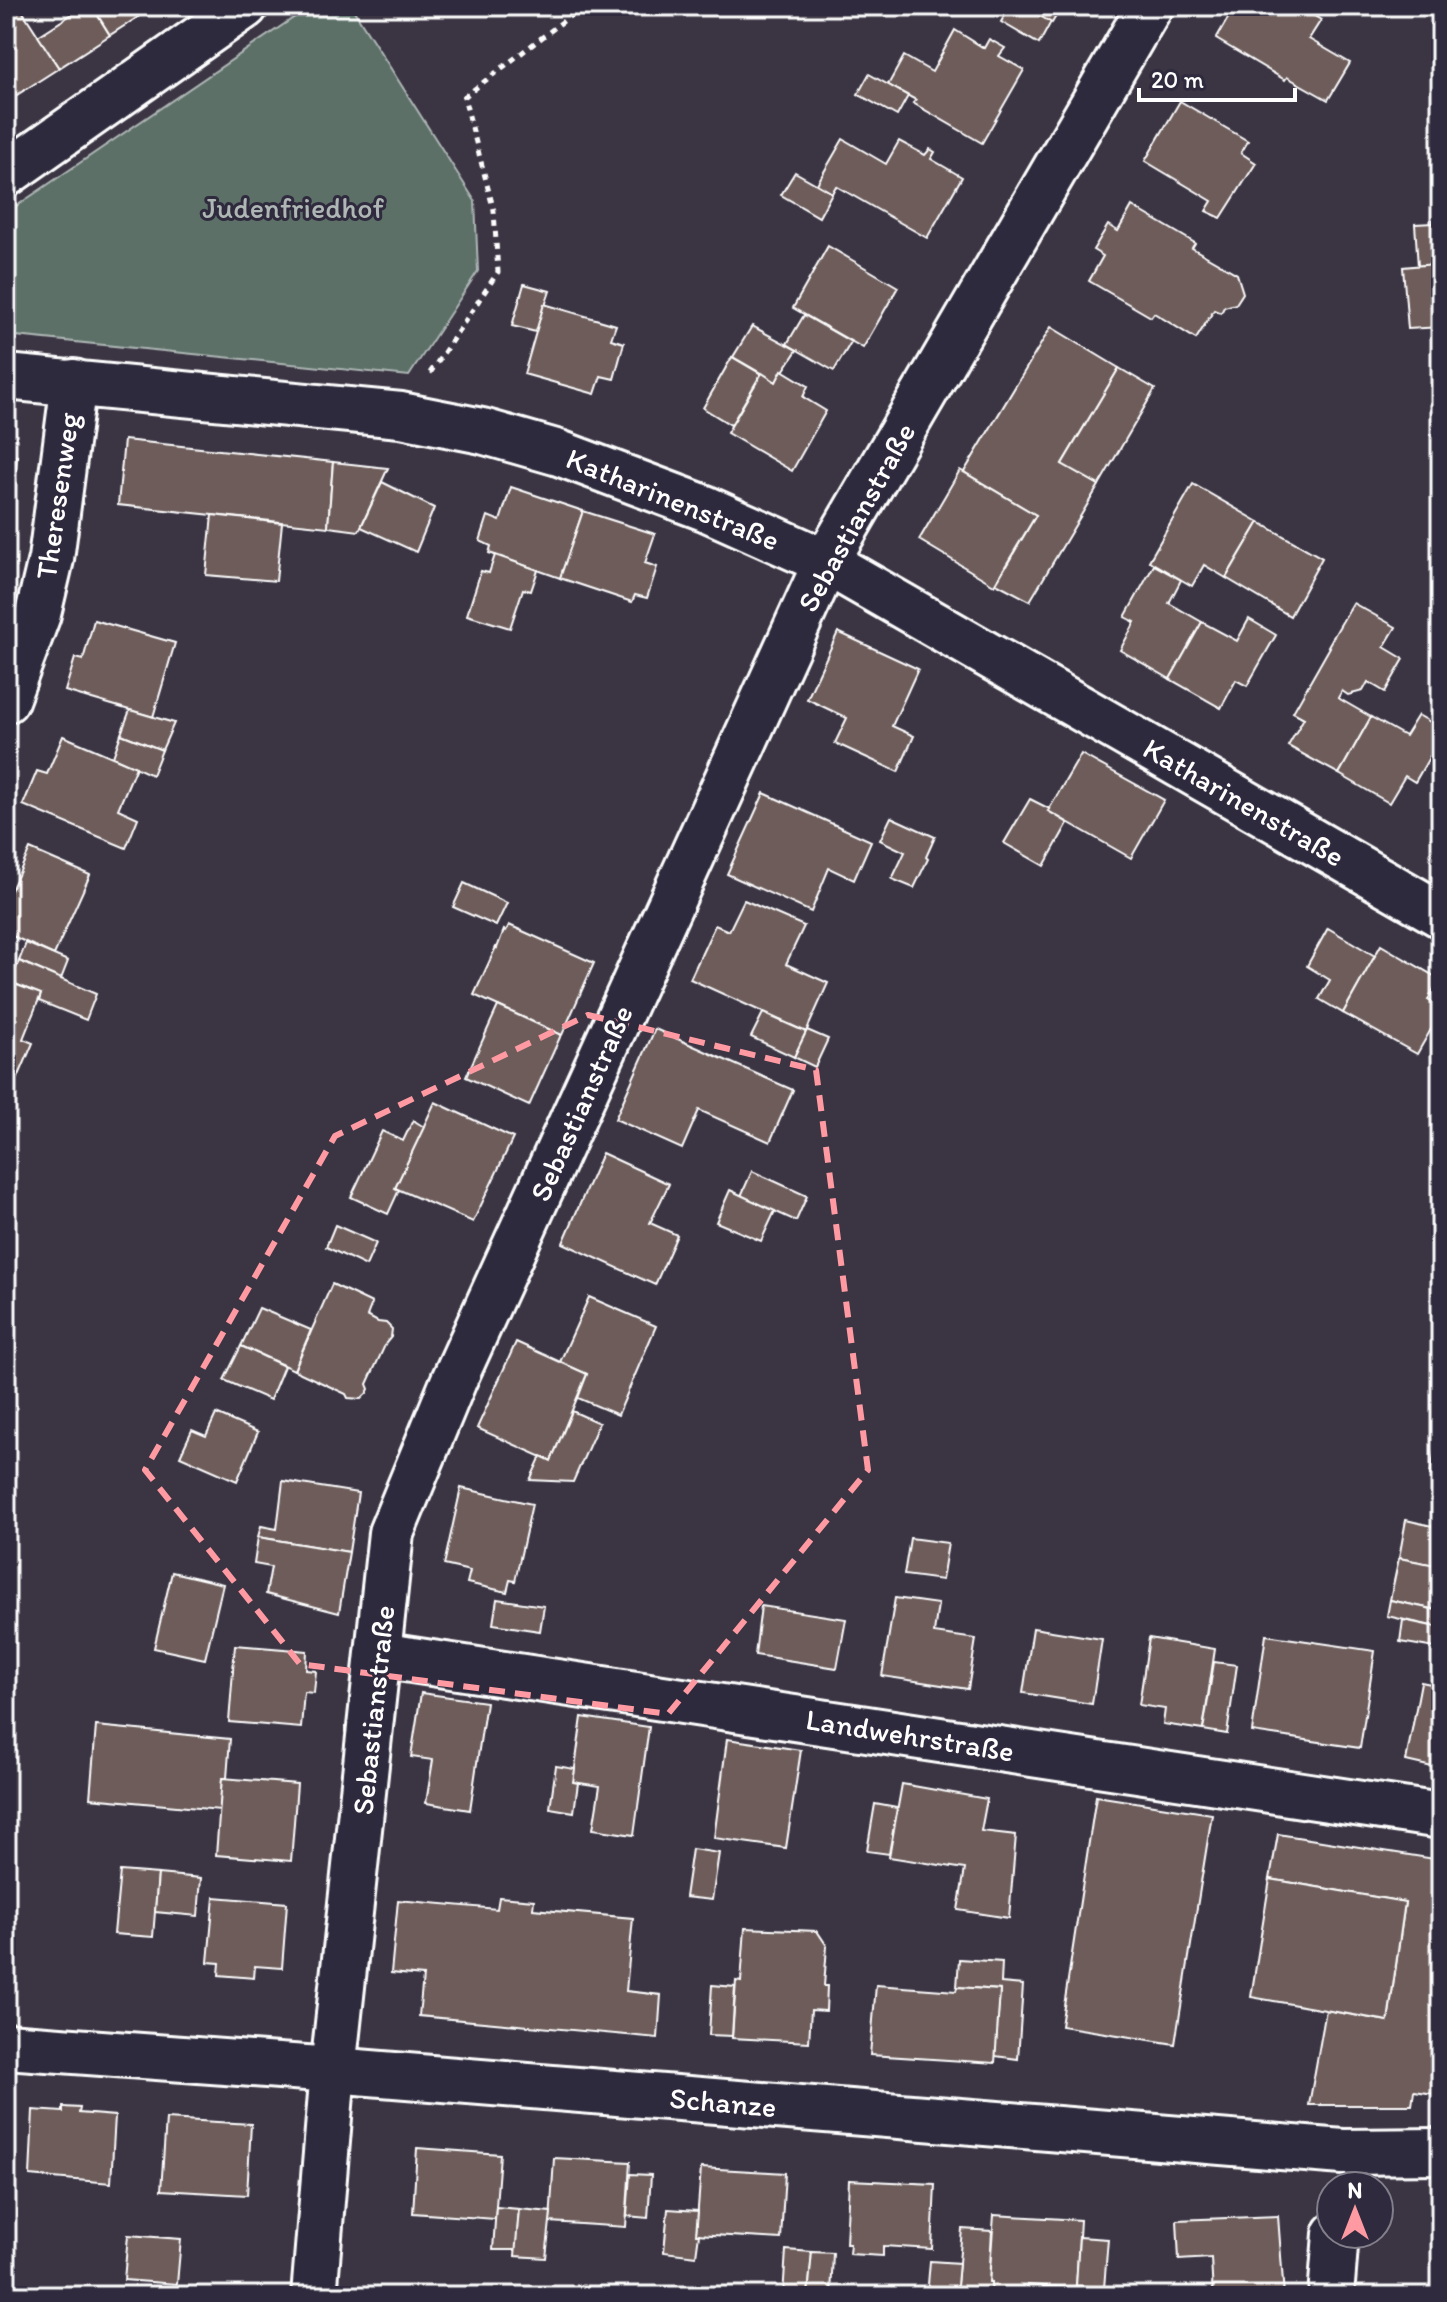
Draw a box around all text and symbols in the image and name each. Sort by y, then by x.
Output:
scale bar [1139,52,1295,102]
text: 20 m [1151,65,1204,94]
park label: Judenfriedhof [202,189,384,226]
street label: Theresenweg [27,410,87,582]
street label: Sebastianstraße [789,416,923,618]
street label: Katharinenstraße [561,439,785,559]
street label: Katharinenstraße [1137,729,1351,875]
street label: Sebastianstraße [521,999,641,1207]
street label: Sebastianstraße [344,1603,402,1817]
street label: Landwehrstraße [803,1700,1017,1770]
street label: Schanze [668,2079,778,2125]
north arrow [1315,2170,1395,2250]
text: N [1348,2177,1362,2204]

